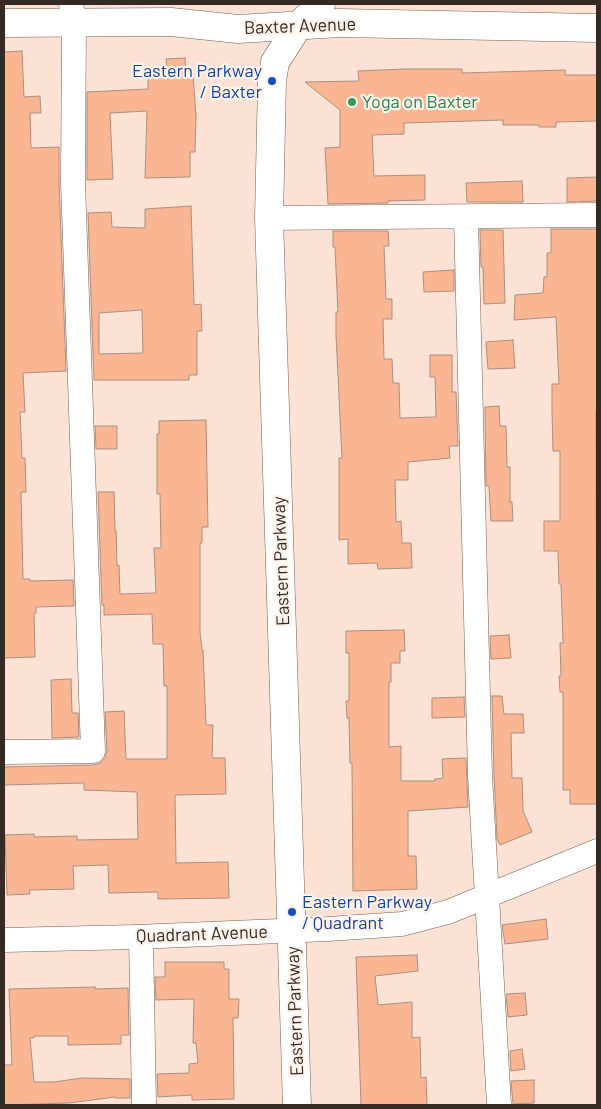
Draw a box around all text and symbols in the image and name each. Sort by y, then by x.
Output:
street label: Baxter Avenue [244,13,356,39]
place label: Eastern Parkway / Baxter [132,60,262,102]
marker: Eastern Parkway / Baxter [266,75,278,87]
place label: Yoga on Baxter [362,91,478,113]
marker: Yoga on Baxter [346,96,358,108]
street label: Eastern Parkway [268,496,294,626]
place label: Eastern Parkway / Quadrant [302,891,432,934]
marker: Eastern Parkway / Quadrant [286,906,298,918]
street label: Quadrant Avenue [136,921,268,947]
street label: Eastern Parkway [282,946,308,1076]

